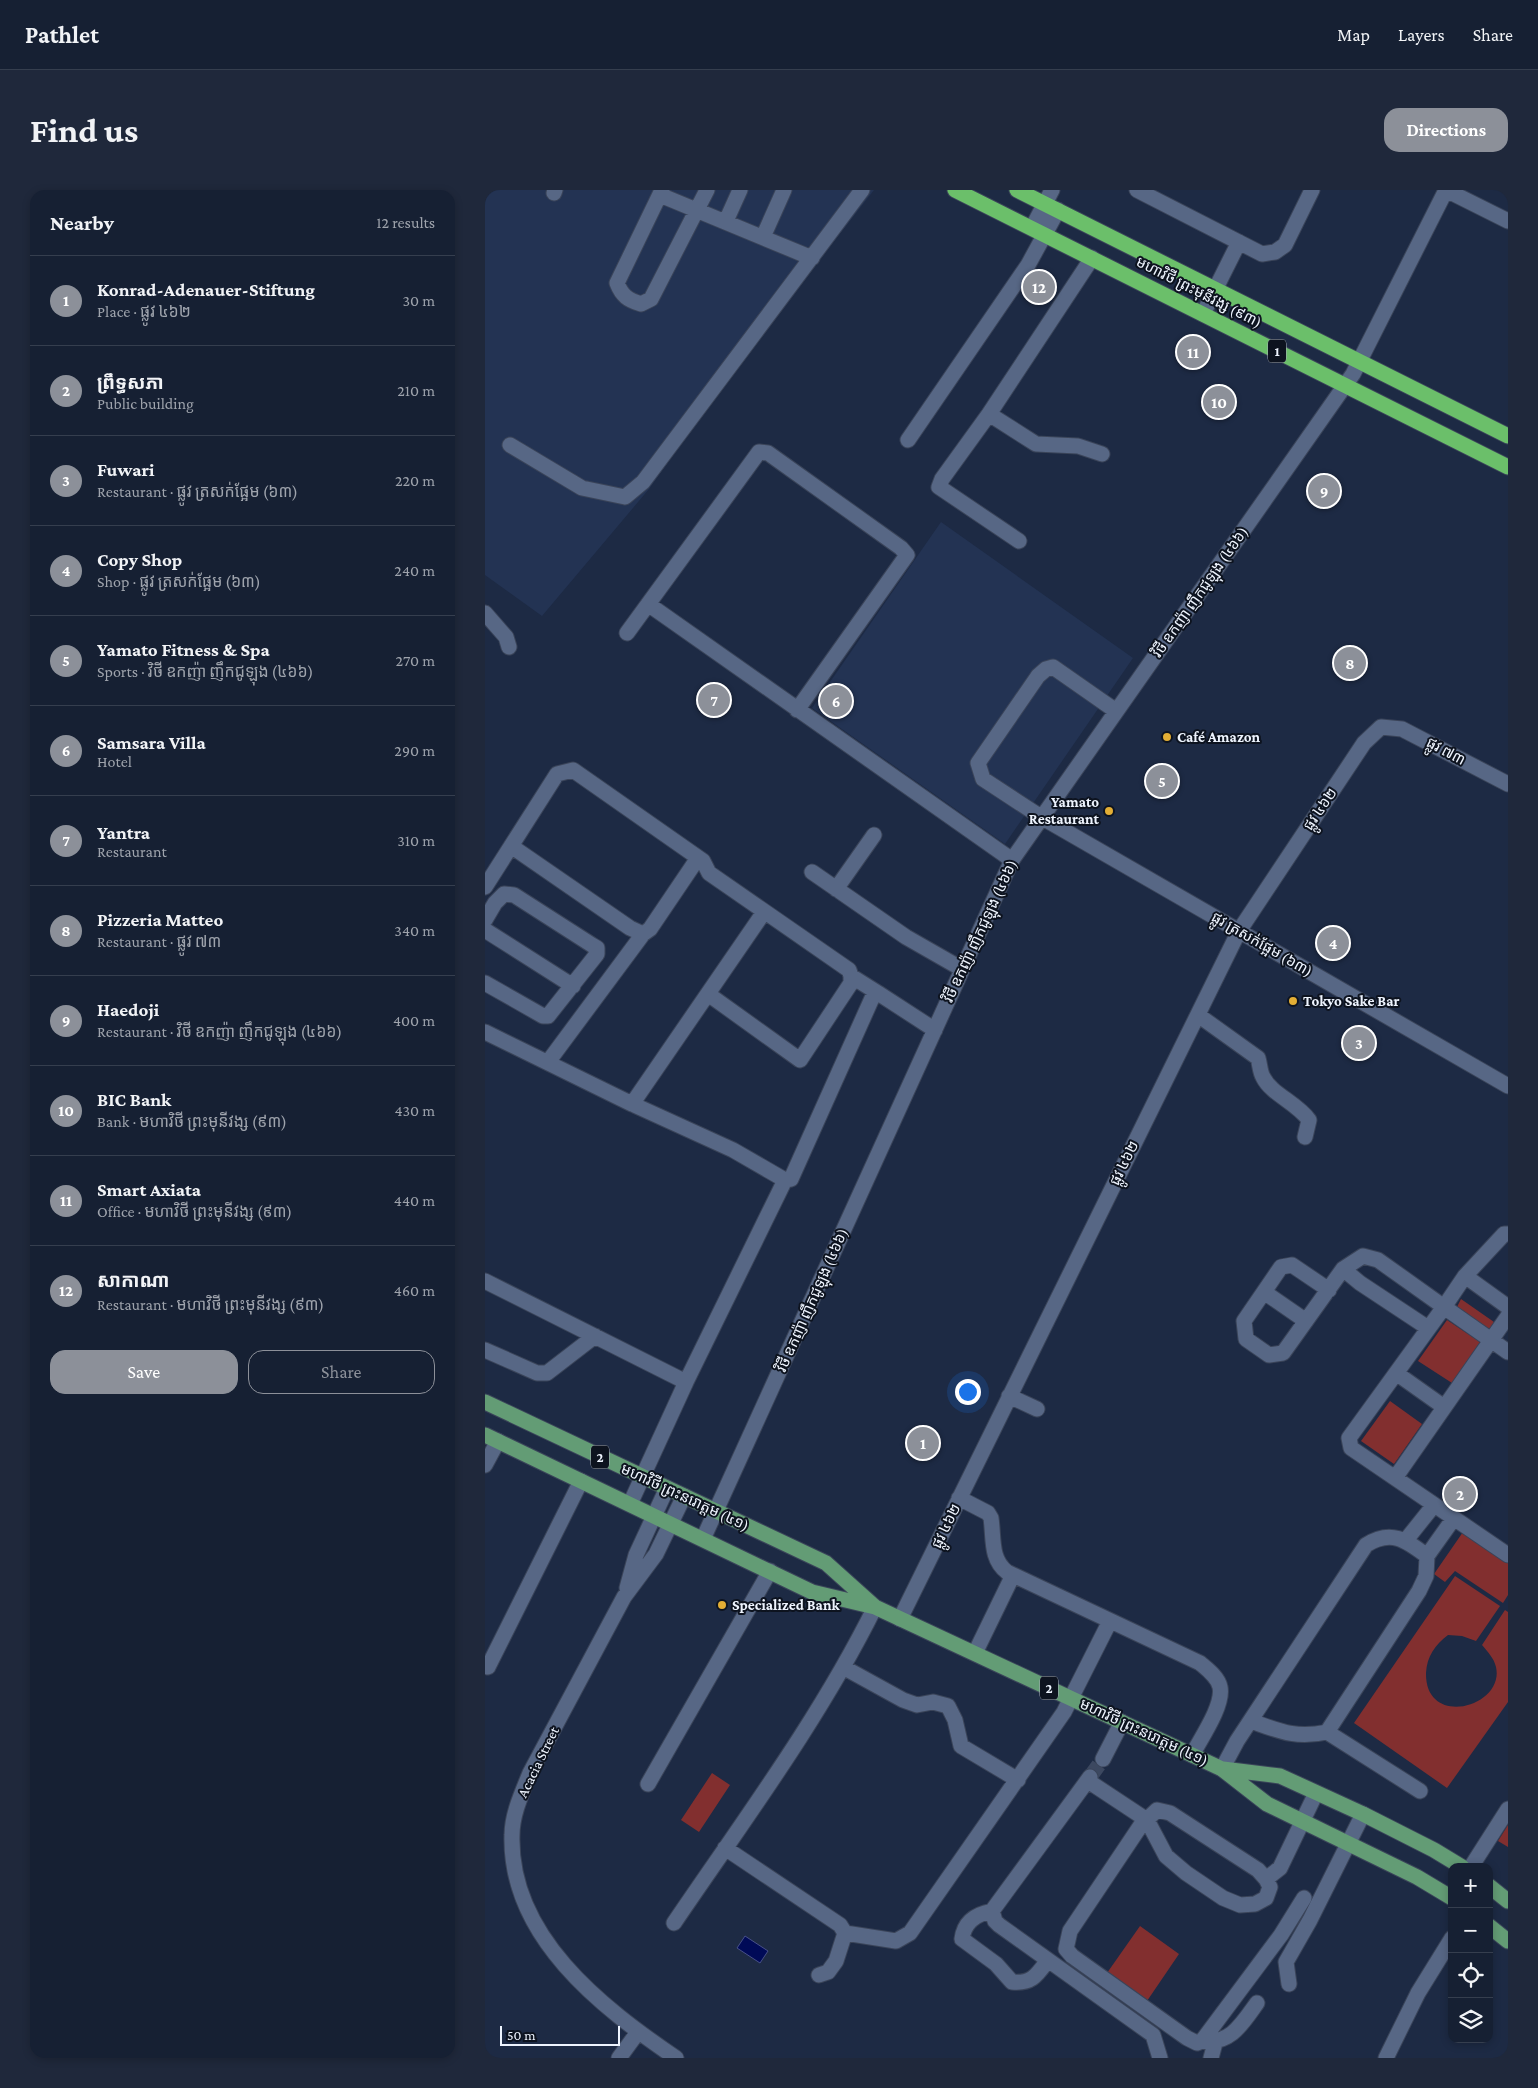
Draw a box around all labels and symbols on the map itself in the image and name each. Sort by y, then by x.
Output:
street label: មហាវិថី ព្រះមុនីវង្ស (៩៣) [1133,252,1265,332]
pin: 12 [1023,268,1055,306]
pin: 11 [1177,333,1209,371]
road number: 1 [1268,340,1286,362]
pin: 10 [1203,383,1235,421]
pin: 9 [1308,472,1340,510]
street label: វិថី ឧកញ៉ា ញឹកជូឡុង (៤៦៦) [1148,523,1255,663]
pin: 8 [1334,644,1366,682]
pin: 7 [698,681,730,719]
pin: 6 [820,682,852,720]
place label: Café Amazon [1177,729,1261,745]
marker: Café Amazon [1161,731,1173,743]
street label: ផ្លូវ ៧៣ [1421,734,1468,773]
pin: 5 [1146,762,1178,800]
street label: ផ្លូវ ៤៦២ [1300,785,1344,836]
place label: Yamato Restaurant [1029,794,1100,827]
marker: Yamato Restaurant [1103,805,1115,817]
street label: វិថី ឧកញ៉ា ញឹកជូឡុង (៤៦៦) [938,857,1024,1007]
street label: ផ្លូវ ត្រសក់ផ្អែម (៦៣) [1206,908,1316,984]
pin: 4 [1317,924,1349,962]
place label: Tokyo Sake Bar [1303,993,1399,1009]
marker: Tokyo Sake Bar [1287,995,1299,1007]
pin: 3 [1343,1024,1375,1062]
street label: ផ្លូវ ៤៦២ [1106,1138,1147,1190]
street label: វិថី ឧកញ៉ា ញឹកជូឡុង (៤៦៦) [772,1225,855,1376]
your location [955,1379,981,1405]
pin: 1 [907,1424,939,1462]
road number: 2 [591,1446,609,1468]
street label: មហាវិថី ព្រះនរោត្តម (៤១) [618,1459,752,1535]
pin: 2 [1444,1475,1476,1513]
street label: ផ្លូវ ៤៦២ [928,1501,969,1553]
place label: Specialized Bank [732,1597,841,1613]
marker: Specialized Bank [716,1599,728,1611]
road number: 2 [1040,1676,1058,1700]
street label: មហាវិថី ព្រះនរោត្តម (៤១) [1077,1694,1211,1770]
street label: Acacia Street [514,1723,562,1800]
scale bar [500,2023,620,2046]

